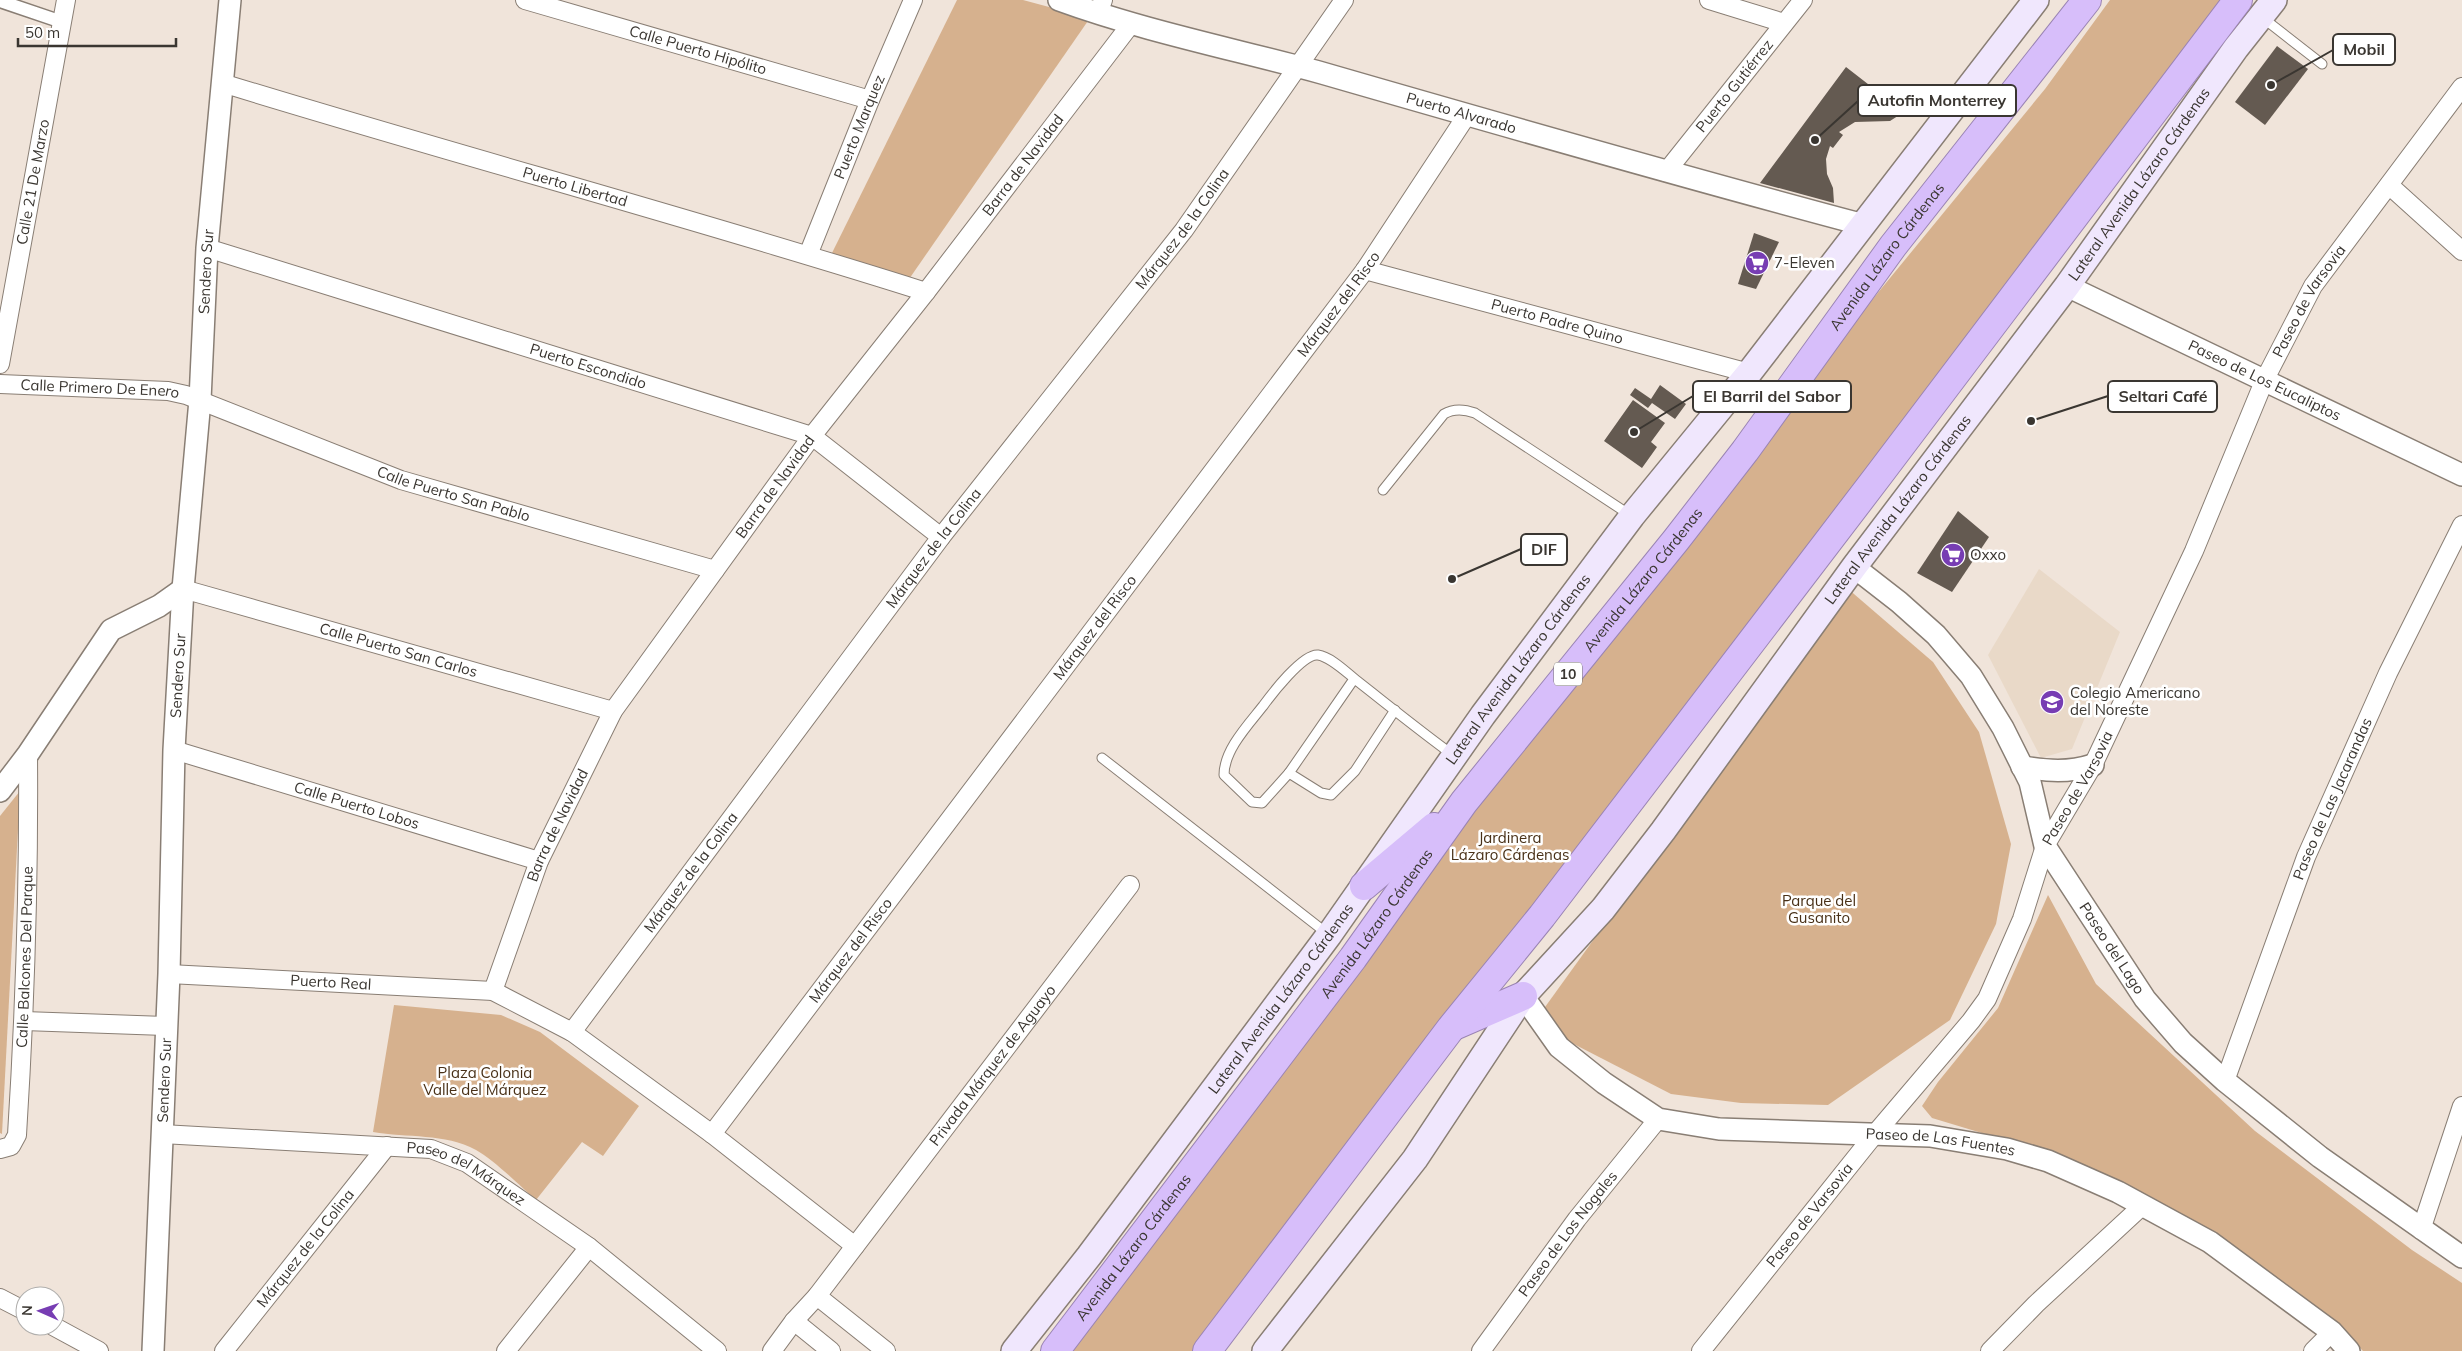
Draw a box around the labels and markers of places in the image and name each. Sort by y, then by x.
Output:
callout: Mobil [2333,34,2395,65]
callout: Autofin Monterrey [1858,85,2016,116]
supermarket icon: 7-Eleven [1744,250,1770,276]
place label: 7-Eleven [1774,253,1835,272]
callout: El Barril del Sabor [1693,381,1851,412]
callout: Seltari Café [2108,381,2217,412]
callout: DIF [1521,534,1567,565]
supermarket icon: Oxxo [1940,542,1966,568]
place label: Oxxo [1970,545,2006,564]
place label: Colegio Americano del Noreste [2070,683,2200,719]
school or university icon: Colegio Americano del Noreste [2039,689,2065,715]

